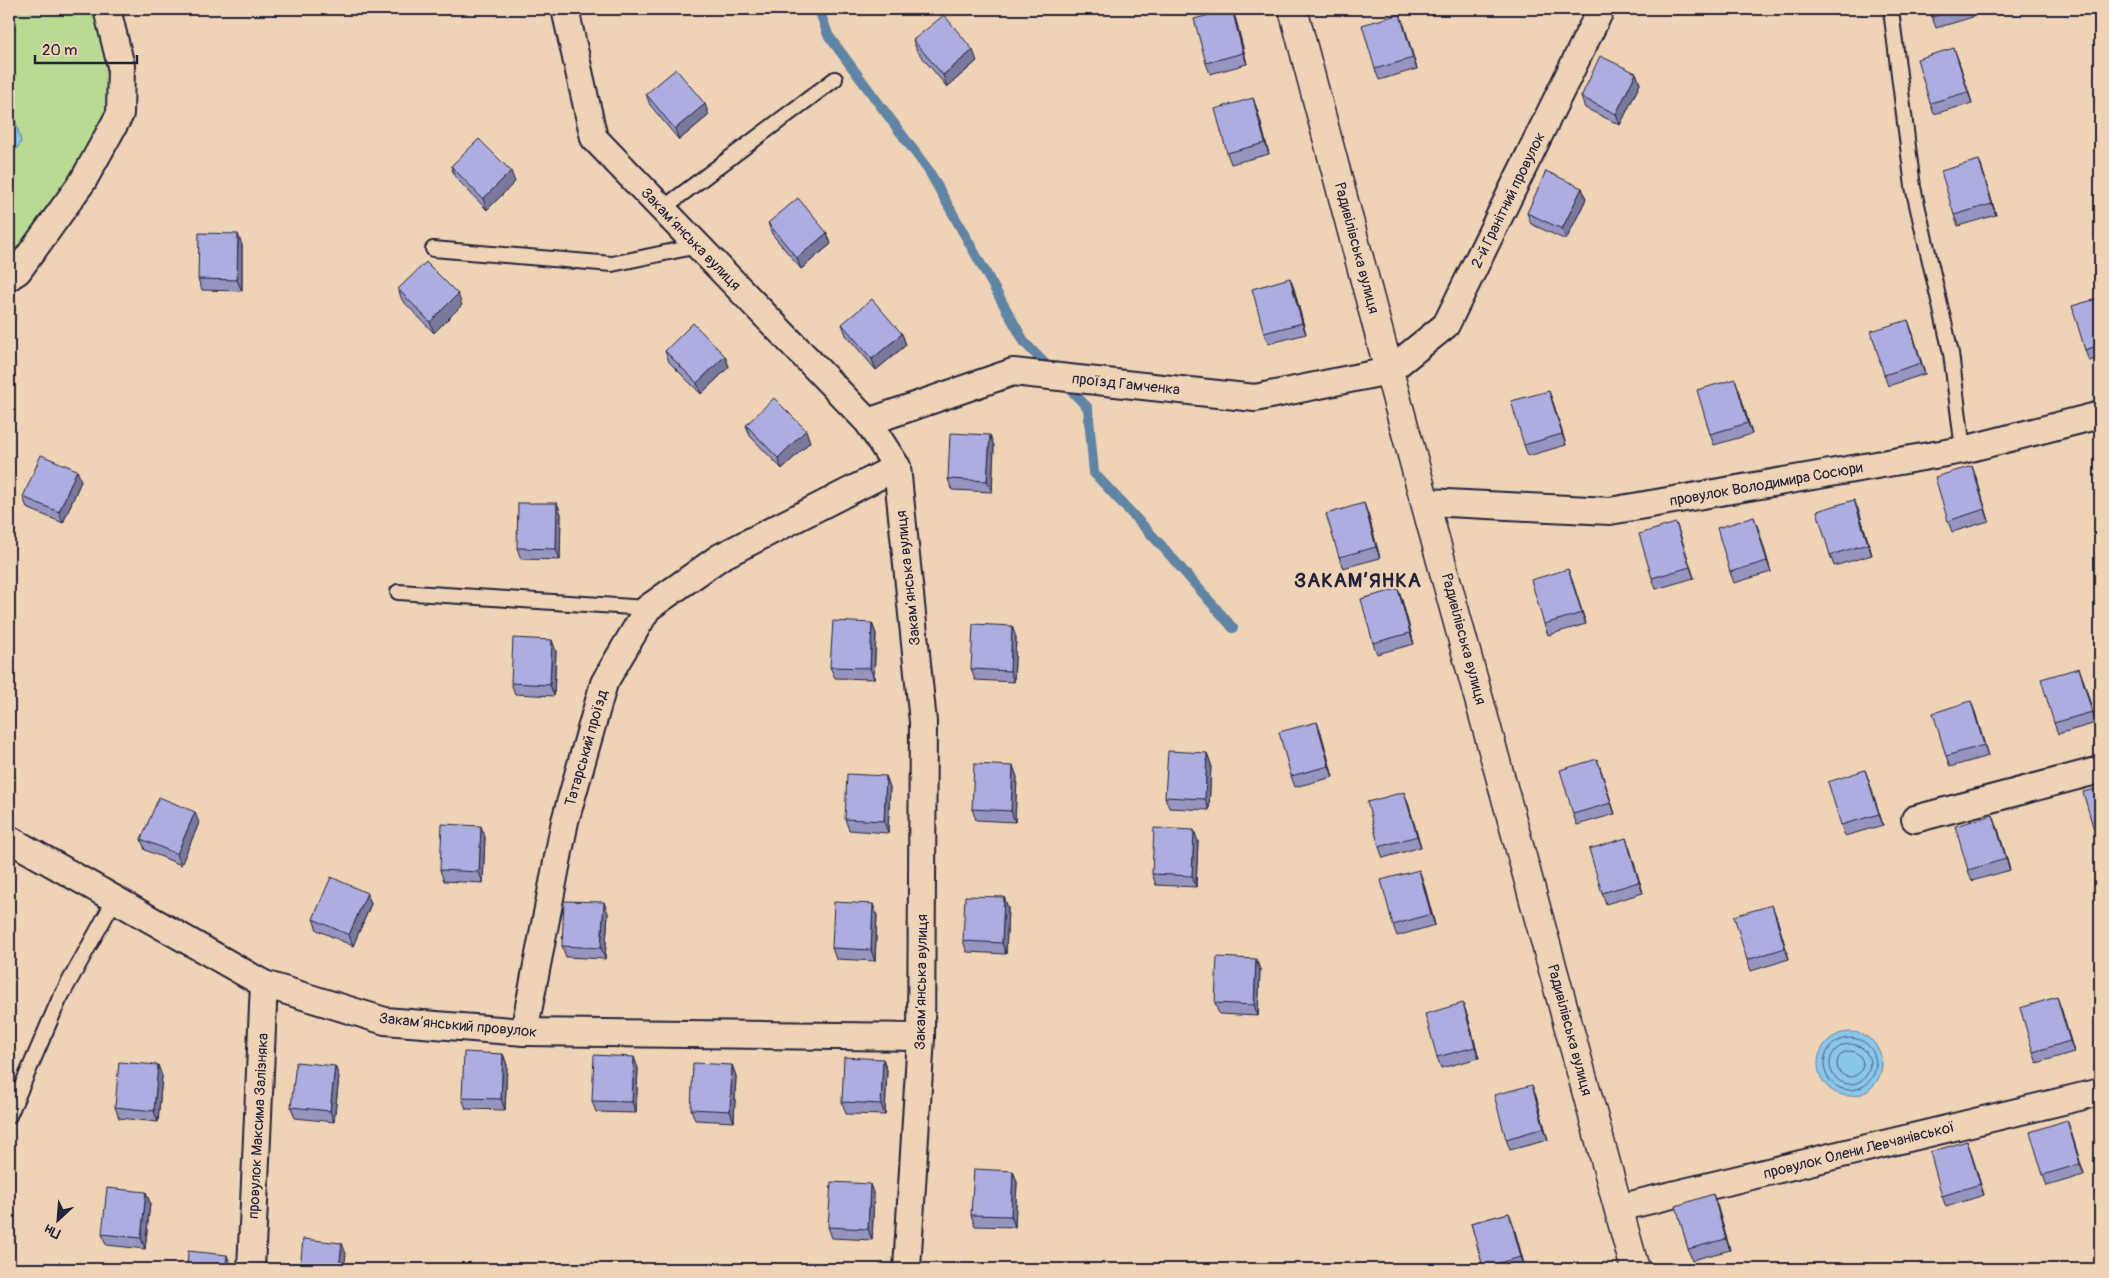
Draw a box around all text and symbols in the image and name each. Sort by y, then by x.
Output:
scale bar [35,32,138,64]
text: 20 m [42,41,77,60]
street label: 2-й Гранітний провулок [1467,129,1550,271]
street label: Радивілівська вулиця [1330,180,1383,316]
street label: Закамʼянська вулиця [637,184,745,295]
street label: проїзд Гамченка [1071,369,1181,400]
street label: провулок Володимира Сосюри [1668,458,1865,511]
street label: Закамʼянська вулиця [892,509,925,647]
district label: ЗАКАМ’ЯНКА [1294,568,1422,593]
street label: Радивілівська вулиця [1437,571,1490,707]
street label: Татарський проїзд [561,688,612,809]
street label: Закамʼянська вулиця [911,914,932,1050]
street label: Радивілівська вулиця [1543,962,1596,1098]
street label: Закамʼянський провулок [378,1009,538,1042]
street label: провулок Максима Залізняка [244,1032,273,1220]
street label: провулок Олени Левчанівської [1761,1117,1957,1184]
north arrow [32,1196,82,1246]
text: Пн [42,1220,63,1242]

